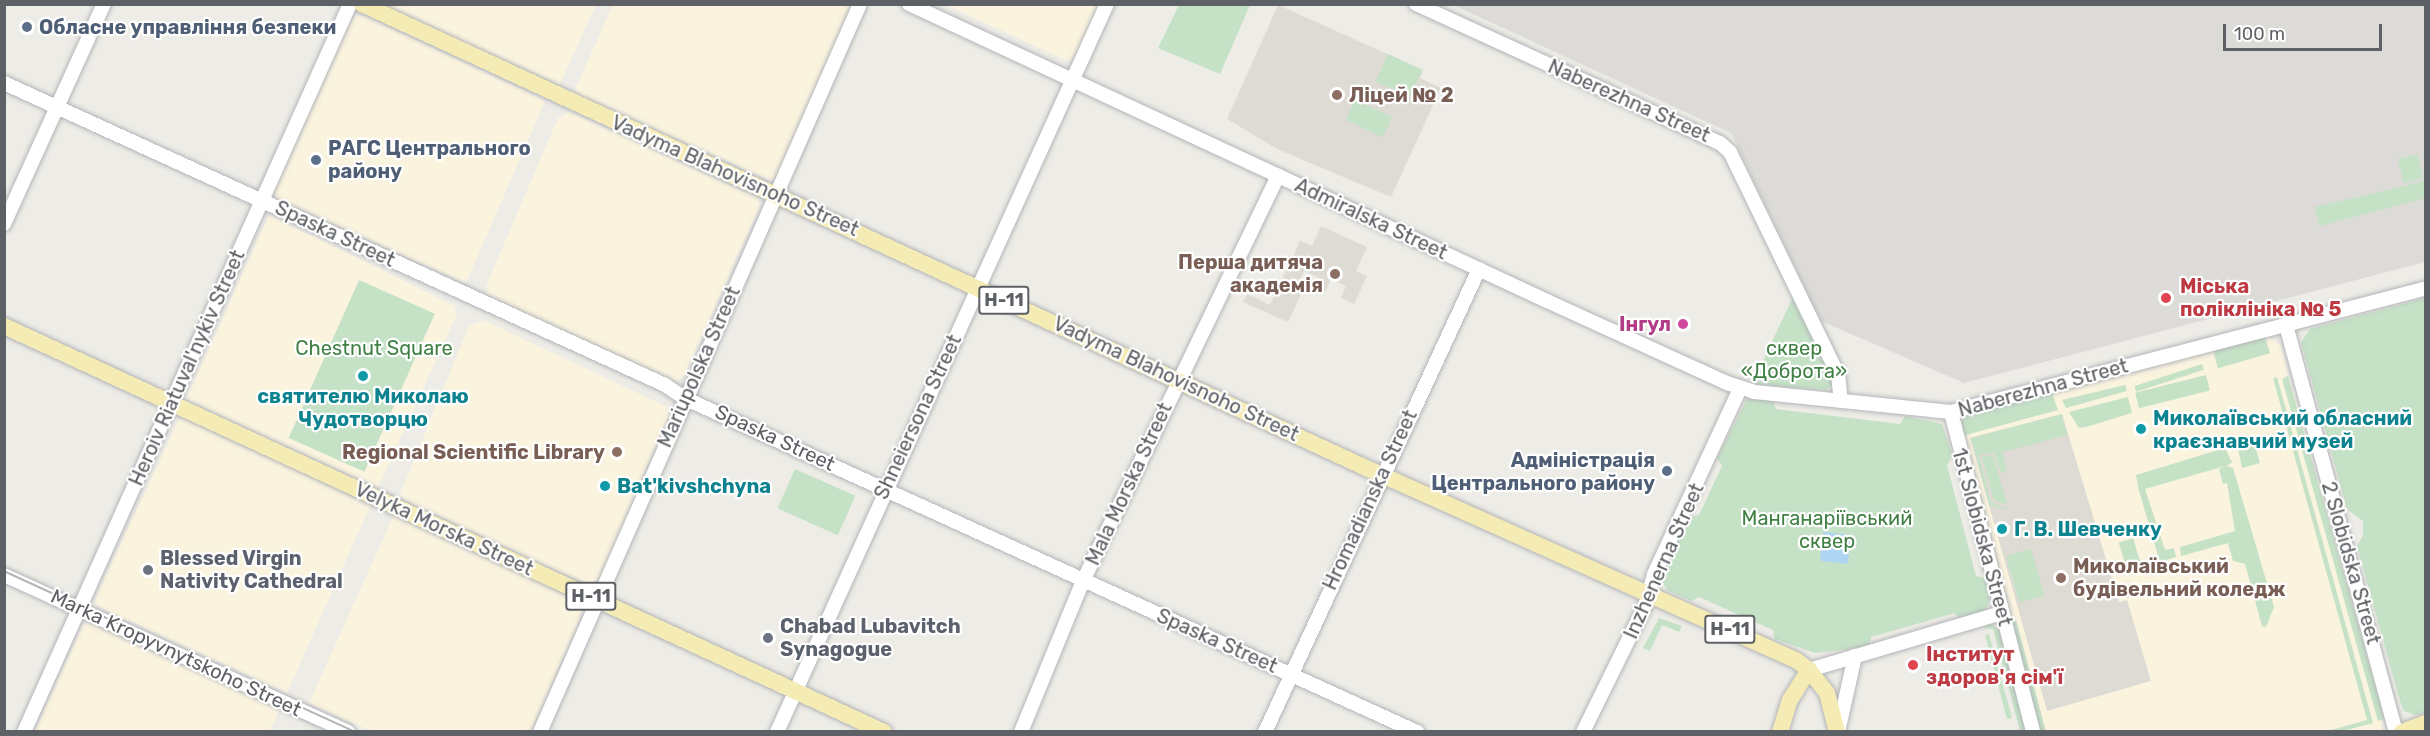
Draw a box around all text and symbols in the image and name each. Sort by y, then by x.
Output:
scale bar [2226,12,2385,50]
place label: Обласне управління безпеки [39,15,336,39]
marker: Обласне управління безпеки [20,20,34,34]
text: 100 m [2234,23,2285,45]
street label: Naberezhna Street [1544,54,1714,148]
place label: Ліцей № 2 [1349,83,1454,107]
marker: Ліцей № 2 [1330,88,1344,102]
street label: Vadyma Blahovisnoho Street [608,110,862,242]
place label: РАГС Центрального району [328,136,531,183]
marker: РАГС Центрального району [309,153,323,167]
street label: Admiralska Street [1291,173,1451,265]
street label: Spaska Street [271,196,399,272]
street label: Heroiv Riatuval'nykiv Street [124,246,250,490]
place label: Перша дитяча академія [1178,250,1323,297]
marker: Перша дитяча академія [1328,267,1342,281]
place label: Міська поліклініка № 5 [2180,274,2341,321]
street label: Mariupolska Street [653,283,745,451]
road number: Н-11 [977,285,1031,315]
marker: Міська поліклініка № 5 [2157,289,2175,307]
street label: Vadyma Blahovisnoho Street [1049,311,1303,447]
place label: Інгул [1619,312,1671,336]
marker: Інгул [1676,317,1690,331]
street label: Shneiersona Street [869,331,967,503]
park label: Chestnut Square [295,336,453,360]
park label: сквер «Доброта» [1741,337,1847,384]
street label: Naberezhna Street [1955,354,2131,422]
marker: святителю Миколаю Чудотворцю [356,369,370,383]
place label: святителю Миколаю Чудотворцю [257,385,469,432]
street label: Mala Morska Street [1081,399,1177,569]
street label: Spaska Street [711,400,839,476]
street label: Hromadianska Street [1318,406,1422,594]
place label: Миколаївський обласний краєзнавчий музей [2153,406,2412,453]
marker: Миколаївський обласний краєзнавчий музей [2134,422,2148,436]
place label: Regional Scientific Library [342,440,605,464]
marker: Regional Scientific Library [610,445,624,459]
street label: 1st Slobidska Street [1947,446,2017,628]
place label: Адміністрація Центрального району [1431,448,1655,495]
marker: Адміністрація Центрального району [1660,464,1674,478]
place label: Bat'kivshchyna [617,474,771,498]
street label: Velyka Morska Street [351,477,537,581]
marker: Bat'kivshchyna [598,479,612,493]
street label: Inzhenerna Street [1619,479,1709,643]
street label: 2 Slobidska Street [2316,479,2386,647]
park label: Манганаріївський сквер [1742,507,1912,554]
place label: Г. В. Шевченку [2014,517,2162,541]
marker: Г. В. Шевченку [1995,522,2009,536]
place label: Blessed Virgin Nativity Cathedral [160,546,343,593]
place label: Миколаївський будівельний коледж [2073,554,2286,601]
marker: Blessed Virgin Nativity Cathedral [141,563,155,577]
marker: Миколаївський будівельний коледж [2054,571,2068,585]
road number: Н-11 [564,581,618,611]
street label: Marka Kropyvnytskoho Street [47,584,305,722]
street label: Spaska Street [1153,604,1281,678]
place label: Chabad Lubavitch Synagogue [780,614,961,661]
road number: Н-11 [1703,614,1757,644]
marker: Chabad Lubavitch Synagogue [761,631,775,645]
place label: Інститут здоров'я сім'ї [1926,642,2063,689]
marker: Інститут здоров'я сім'ї [1904,656,1922,674]

